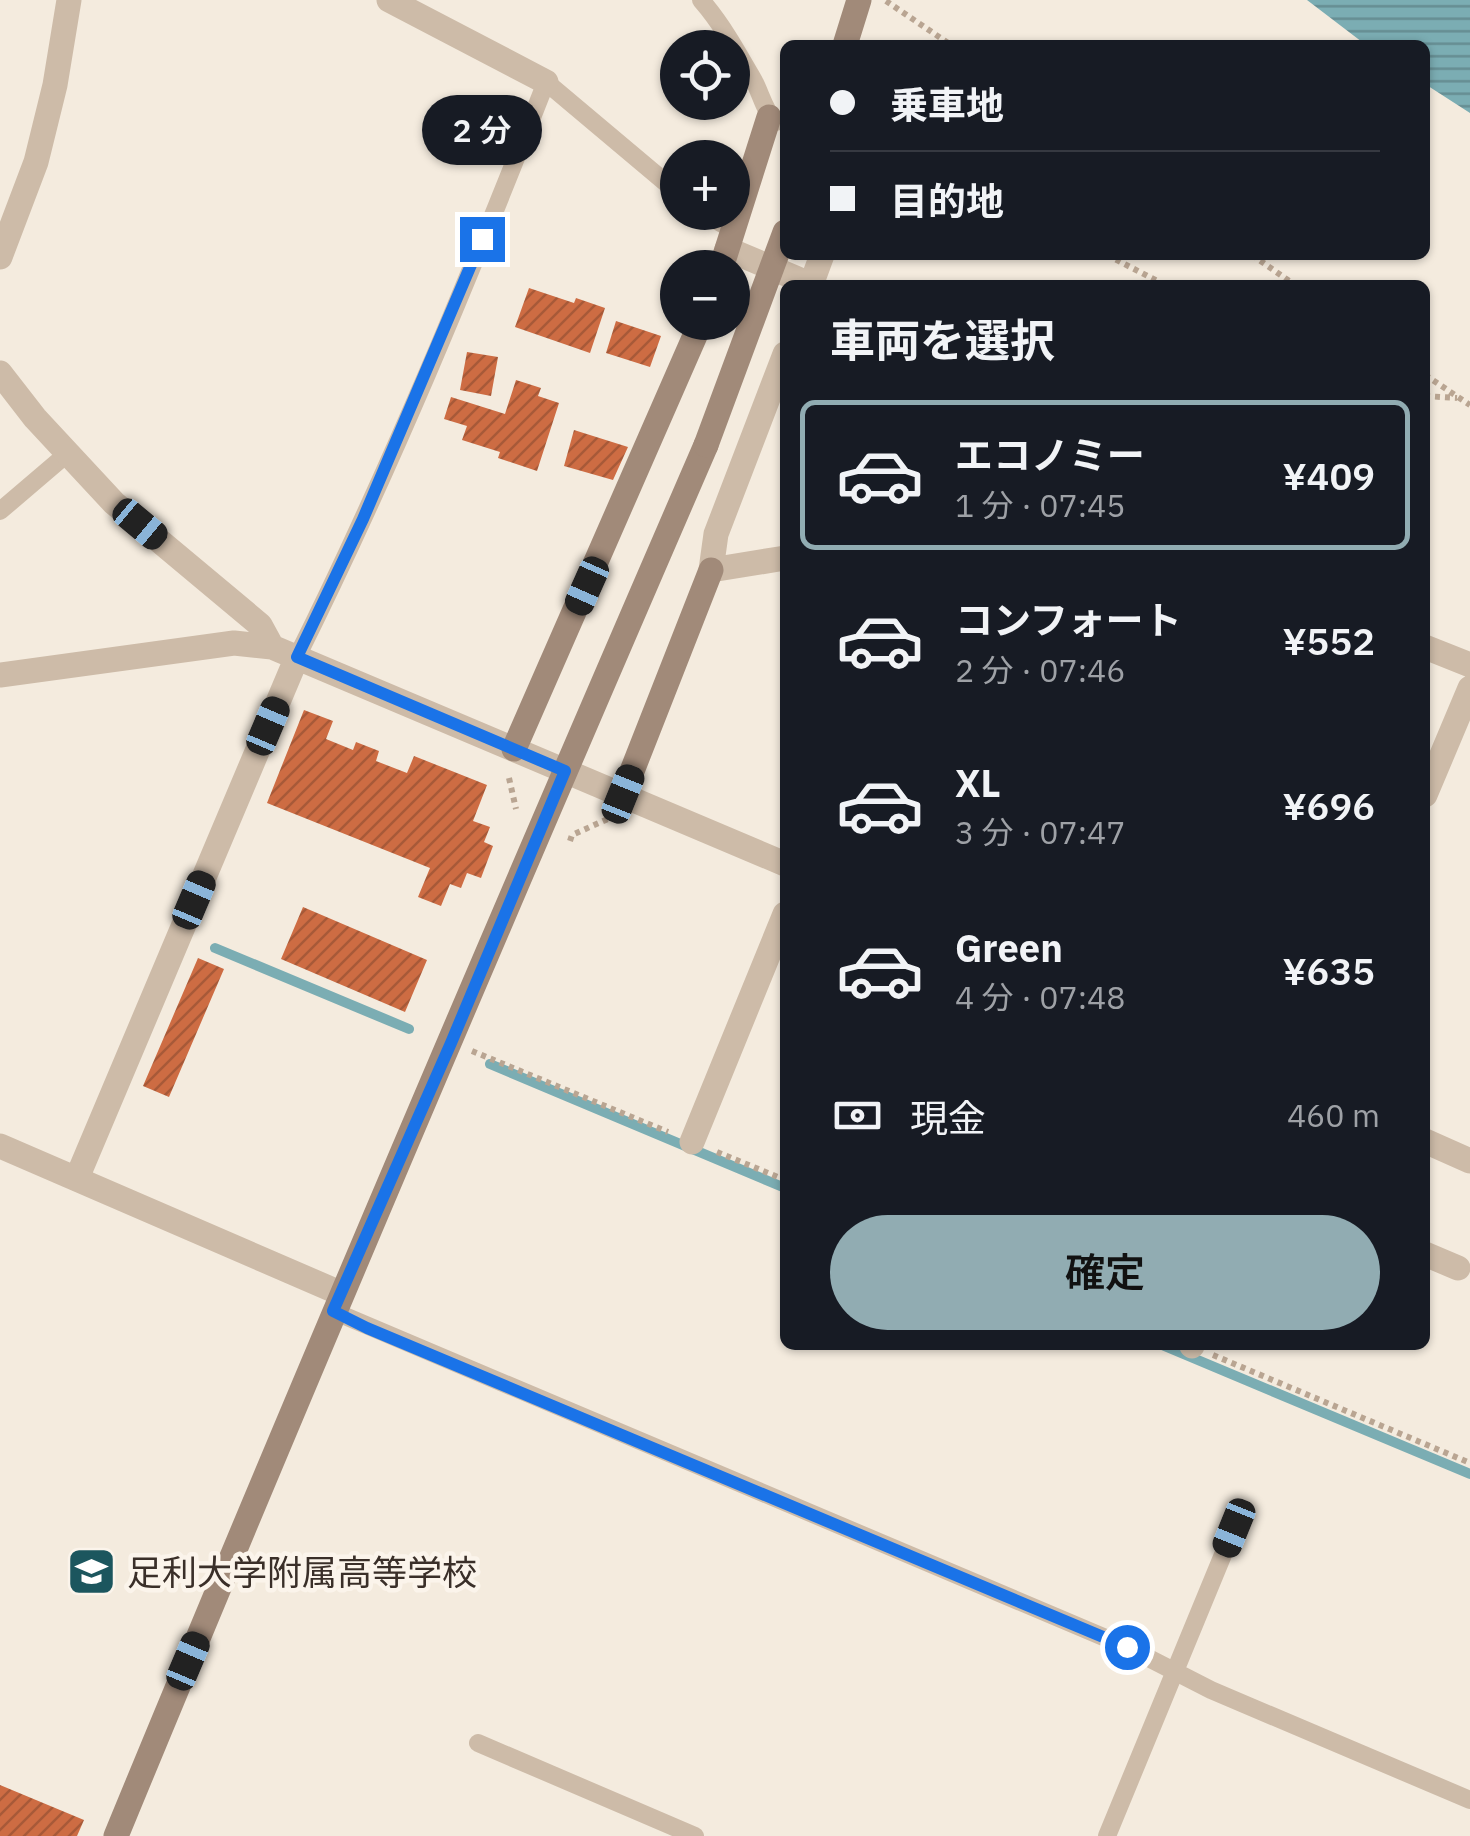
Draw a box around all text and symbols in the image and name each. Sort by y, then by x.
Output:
map controls [660,30,750,340]
button: locate [660,30,750,120]
text: 乗車地 [890,80,1004,129]
callout: 2 分 [422,94,542,164]
text: 2 分 [453,109,511,151]
button: + [660,140,750,230]
text: 目的地 [890,176,1004,225]
route end [460,217,505,262]
button: − [660,250,750,340]
text: 車両を選択 [830,311,1055,369]
icon: car [835,430,925,520]
text: エコノミー [955,430,1145,479]
text: ¥409 [1282,451,1375,500]
text: 1 分 · 07:45 [955,484,1125,526]
car [107,493,173,555]
car [561,552,613,620]
icon: car [835,595,925,685]
text: コンフォート [955,595,1182,644]
text: ¥552 [1282,616,1375,665]
text: 2 分 · 07:46 [955,649,1125,691]
car [242,693,294,759]
text: XL [955,758,1001,807]
icon: car [835,760,925,850]
car [598,761,648,827]
text: ¥696 [1282,781,1375,830]
text: 3 分 · 07:47 [955,811,1125,853]
car [168,867,220,933]
text: Green [955,923,1063,972]
icon: car [835,925,925,1015]
text: ¥635 [1282,946,1375,995]
text: 4 分 · 07:48 [955,976,1125,1018]
icon: cash [830,1088,885,1143]
text: 現金 [910,1093,986,1142]
text: 460 m [1287,1094,1380,1136]
button: 確定 [830,1215,1380,1330]
car [1209,1495,1259,1561]
school or university icon: 足利大学附属高等学校 [66,1546,118,1598]
place label: 足利大学附属高等学校 [127,1549,477,1595]
route start [1105,1625,1150,1670]
car [162,1628,214,1694]

